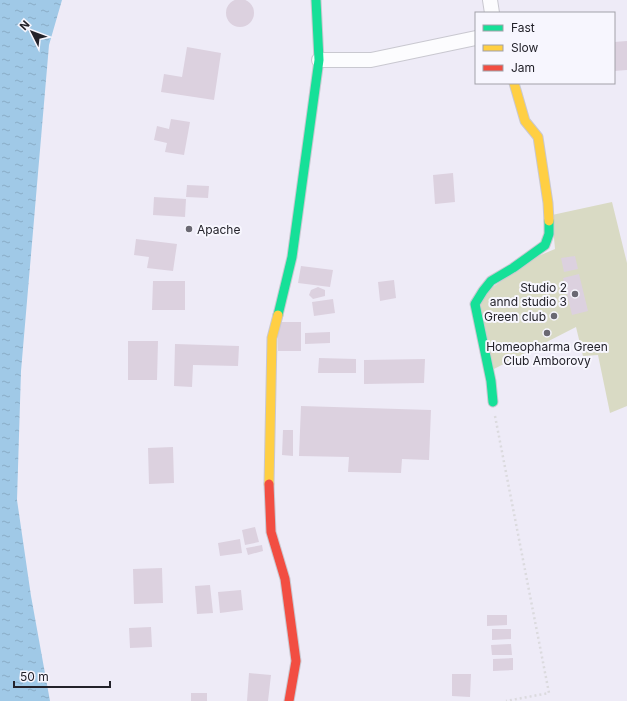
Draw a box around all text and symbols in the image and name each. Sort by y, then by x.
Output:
north arrow [12,12,52,52]
legend [475,12,615,84]
text: N [17,18,33,33]
text: Fast [511,20,535,35]
text: Slow [511,40,539,55]
text: Jam [511,60,535,75]
place label: Apache [197,222,240,237]
marker: Apache [184,224,194,234]
place label: Studio 2 annd studio 3 [490,280,567,309]
marker: Studio 2 annd studio 3 [570,289,580,299]
place label: Green club [484,309,546,324]
marker: Green club [549,311,559,321]
marker: Homeopharma Green Club Amborovy [542,328,552,338]
place label: Homeopharma Green Club Amborovy [486,339,608,368]
scale bar [14,663,110,689]
text: 50 m [20,669,49,684]

